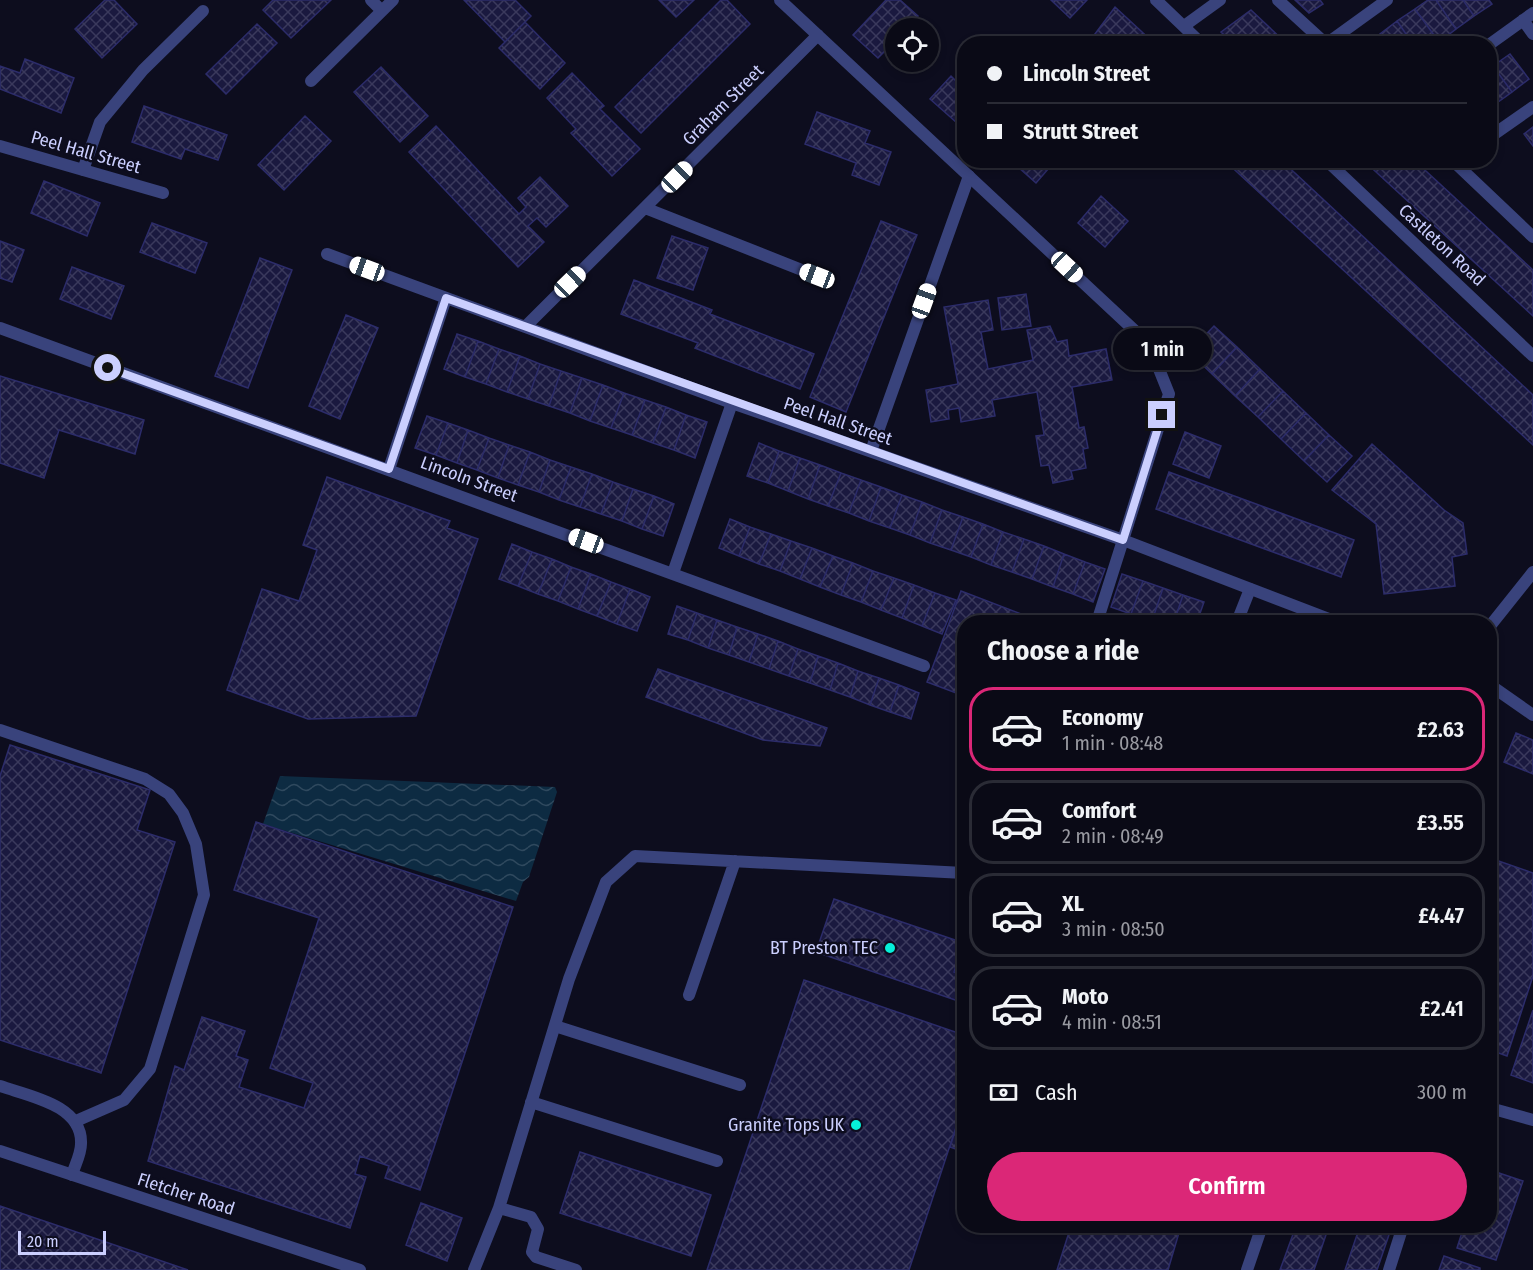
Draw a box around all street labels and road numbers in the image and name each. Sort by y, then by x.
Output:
street label: Graham Street [678,60,768,150]
street label: Peel Hall Street [29,126,144,178]
street label: Castleton Road [1394,199,1490,291]
street label: Peel Hall Street [781,392,895,450]
street label: Lincoln Street [418,451,521,507]
street label: Fletcher Road [135,1168,237,1220]

